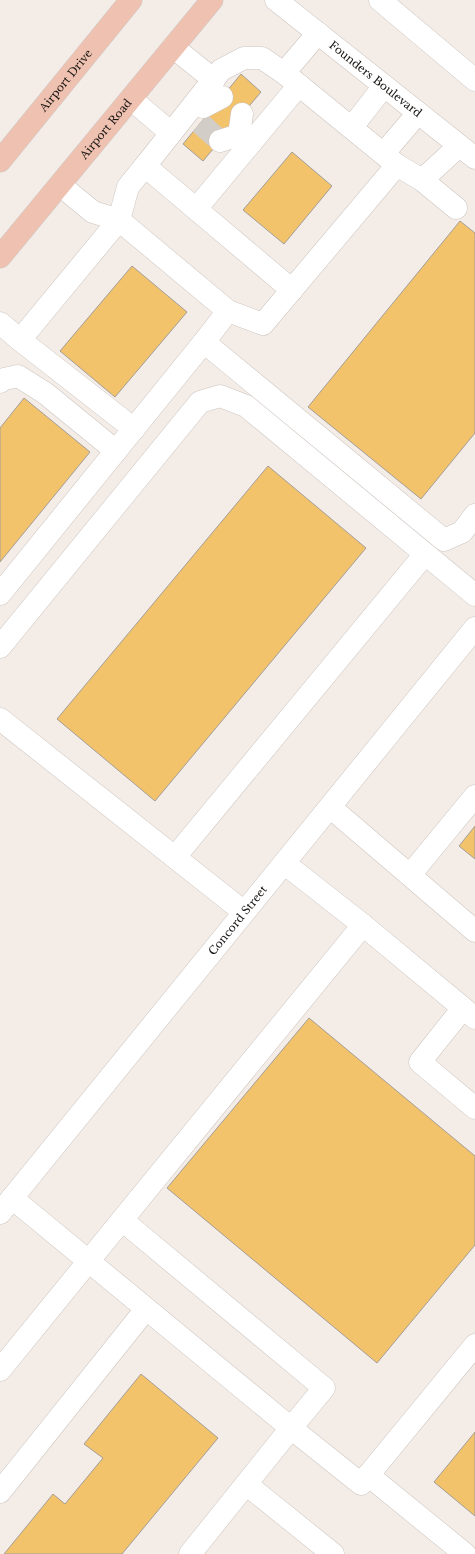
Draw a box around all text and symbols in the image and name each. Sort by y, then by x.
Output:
street label: Founders Boulevard [326,38,425,120]
street label: Airport Drive [36,46,95,115]
street label: Airport Road [76,95,135,163]
street label: Concord Street [205,882,271,958]

